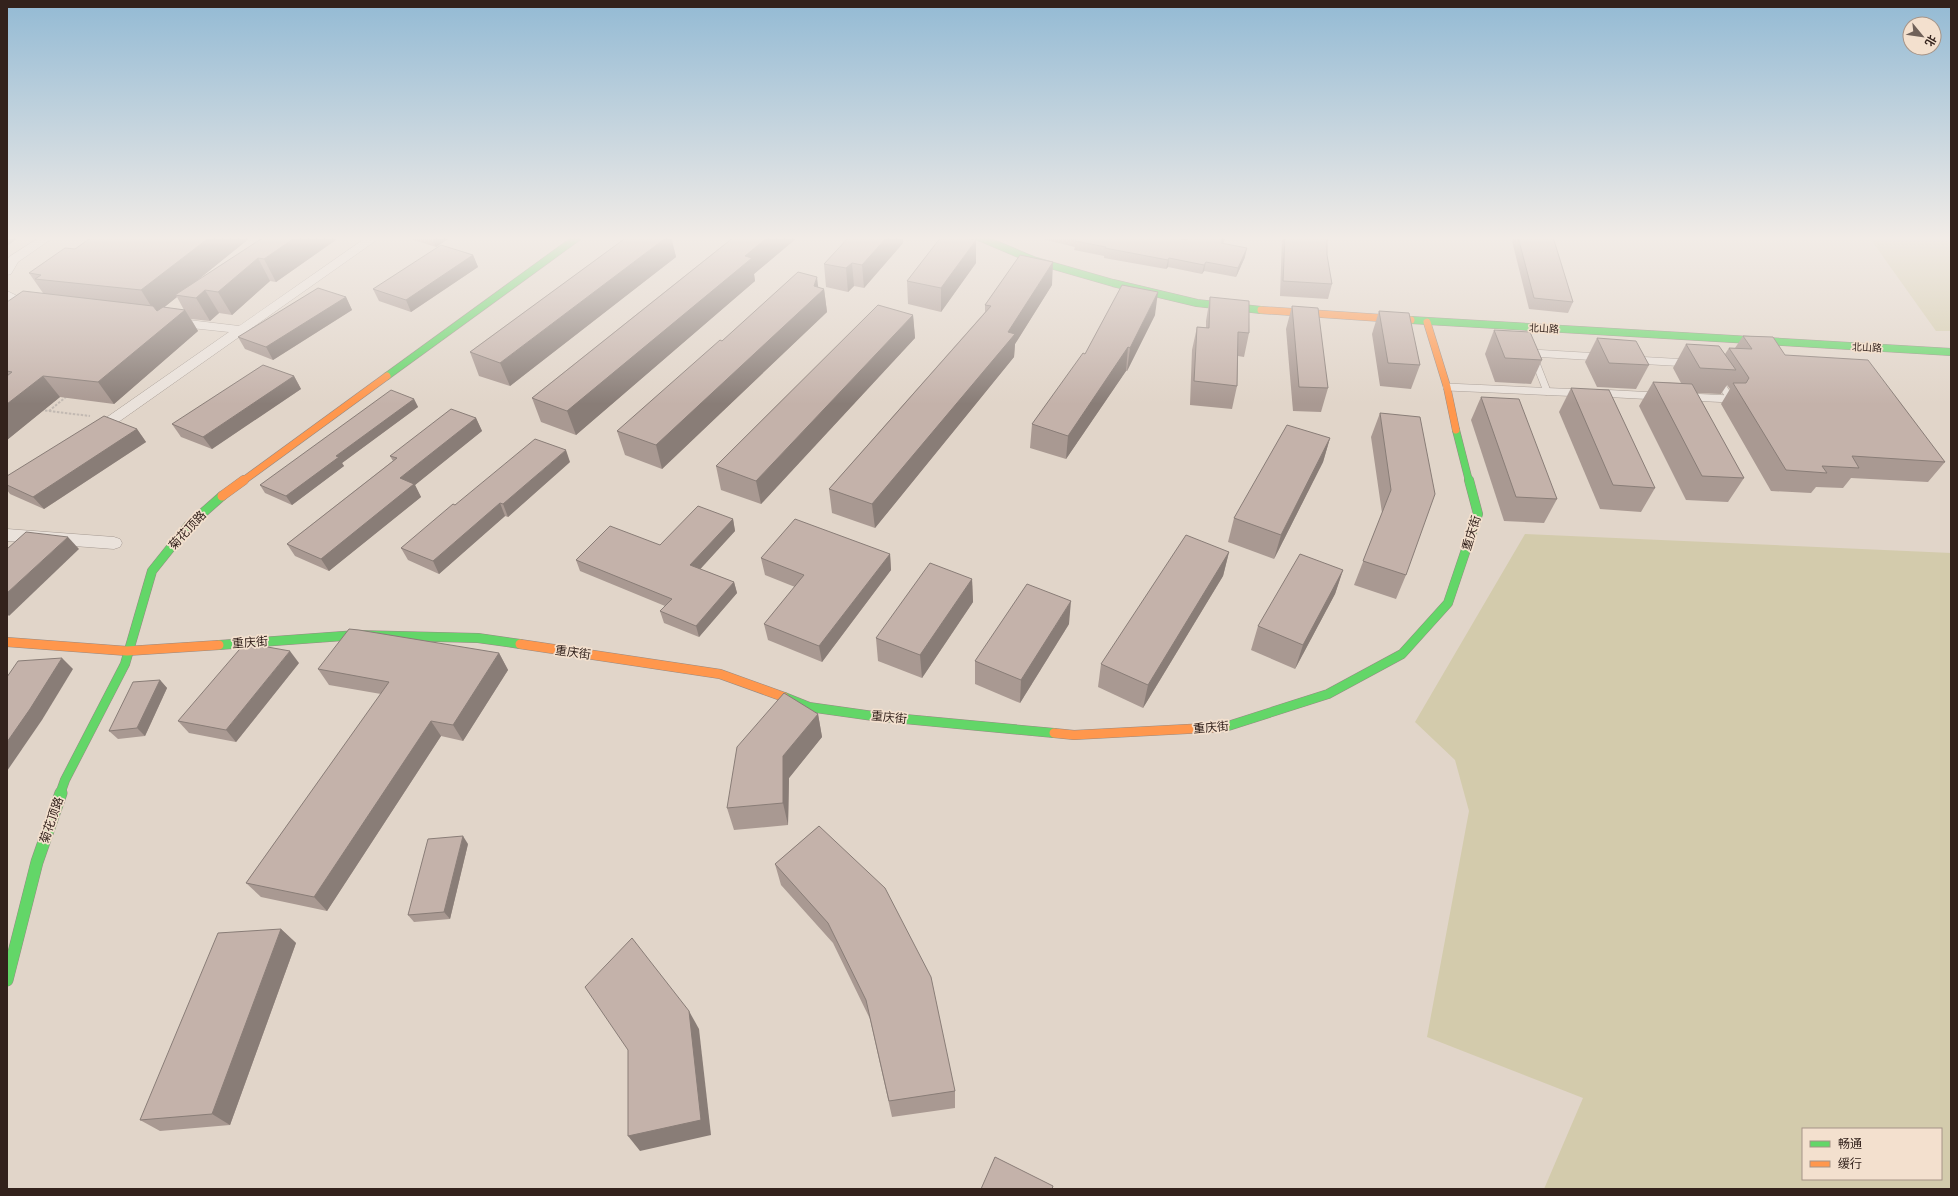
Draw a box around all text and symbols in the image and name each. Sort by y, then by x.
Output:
north arrow [1902,16,1942,56]
text: 北 [1922,33,1940,50]
street label: 北山路 [1529,320,1559,336]
street label: 北山路 [1852,339,1882,355]
street label: 菊花顶路 [164,507,210,553]
street label: 重庆街 [1458,513,1484,553]
street label: 重庆街 [231,632,269,652]
street label: 重庆街 [554,641,592,663]
street label: 重庆街 [870,707,908,727]
street label: 重庆街 [1192,717,1230,737]
street label: 菊花顶路 [35,795,67,845]
legend [1802,1128,1942,1180]
text: 畅通 [1838,1135,1862,1152]
text: 缓行 [1838,1155,1862,1172]

